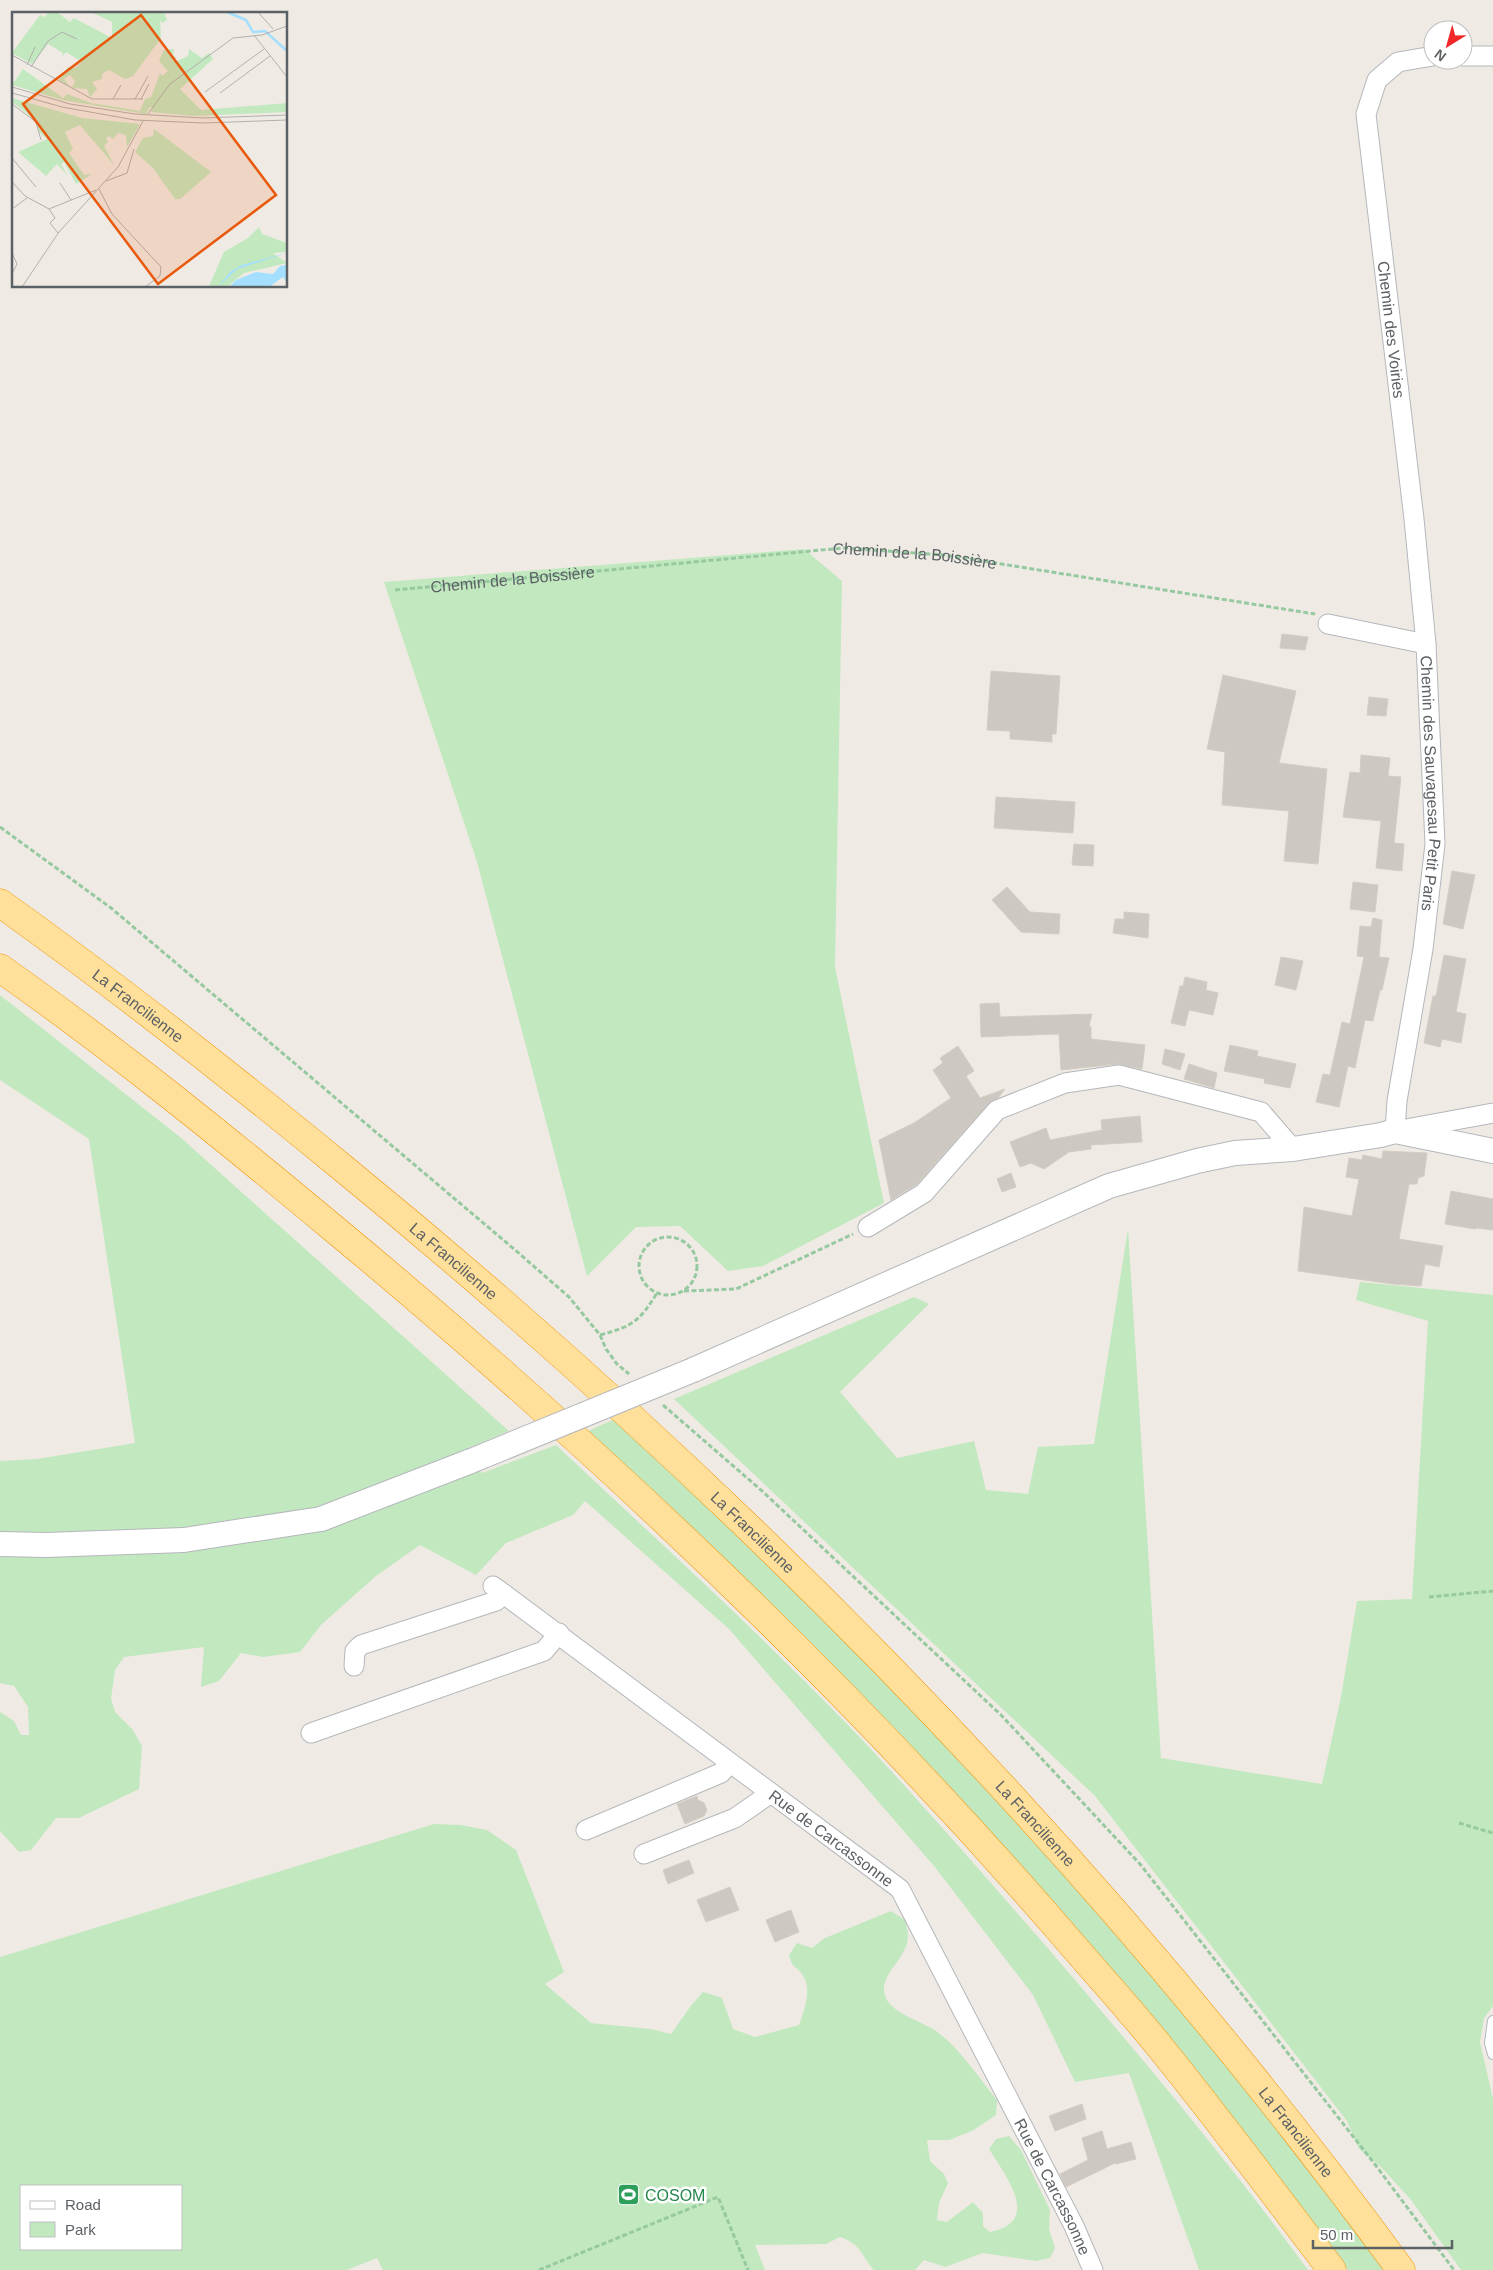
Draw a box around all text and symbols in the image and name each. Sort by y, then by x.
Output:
inset map [12,12,288,288]
north arrow [1423,20,1473,70]
text: N [1431,46,1449,65]
street label: Chemin des Voiries [1374,260,1408,399]
street label: Chemin de la Boissière [832,540,998,572]
street label: Chemin de la Boissière [430,563,595,596]
street label: Chemin des Sauvagesau Petit Paris [1418,655,1444,912]
street label: La Francilienne [89,966,187,1046]
street label: La Francilienne [406,1219,501,1303]
street label: La Francilienne [707,1488,798,1577]
street label: La Francilienne [992,1777,1078,1870]
street label: Rue de Carcassonne [766,1787,897,1890]
street label: La Francilienne [1255,2084,1336,2181]
street label: Rue de Carcassonne [1011,2116,1093,2258]
sports icon: COSOM [617,2183,641,2207]
legend [20,2185,182,2250]
place label: COSOM [645,2187,705,2204]
text: Road [65,2196,101,2213]
scale bar [1313,2218,1452,2250]
text: Park [65,2221,96,2238]
text: 50 m [1320,2226,1353,2243]

